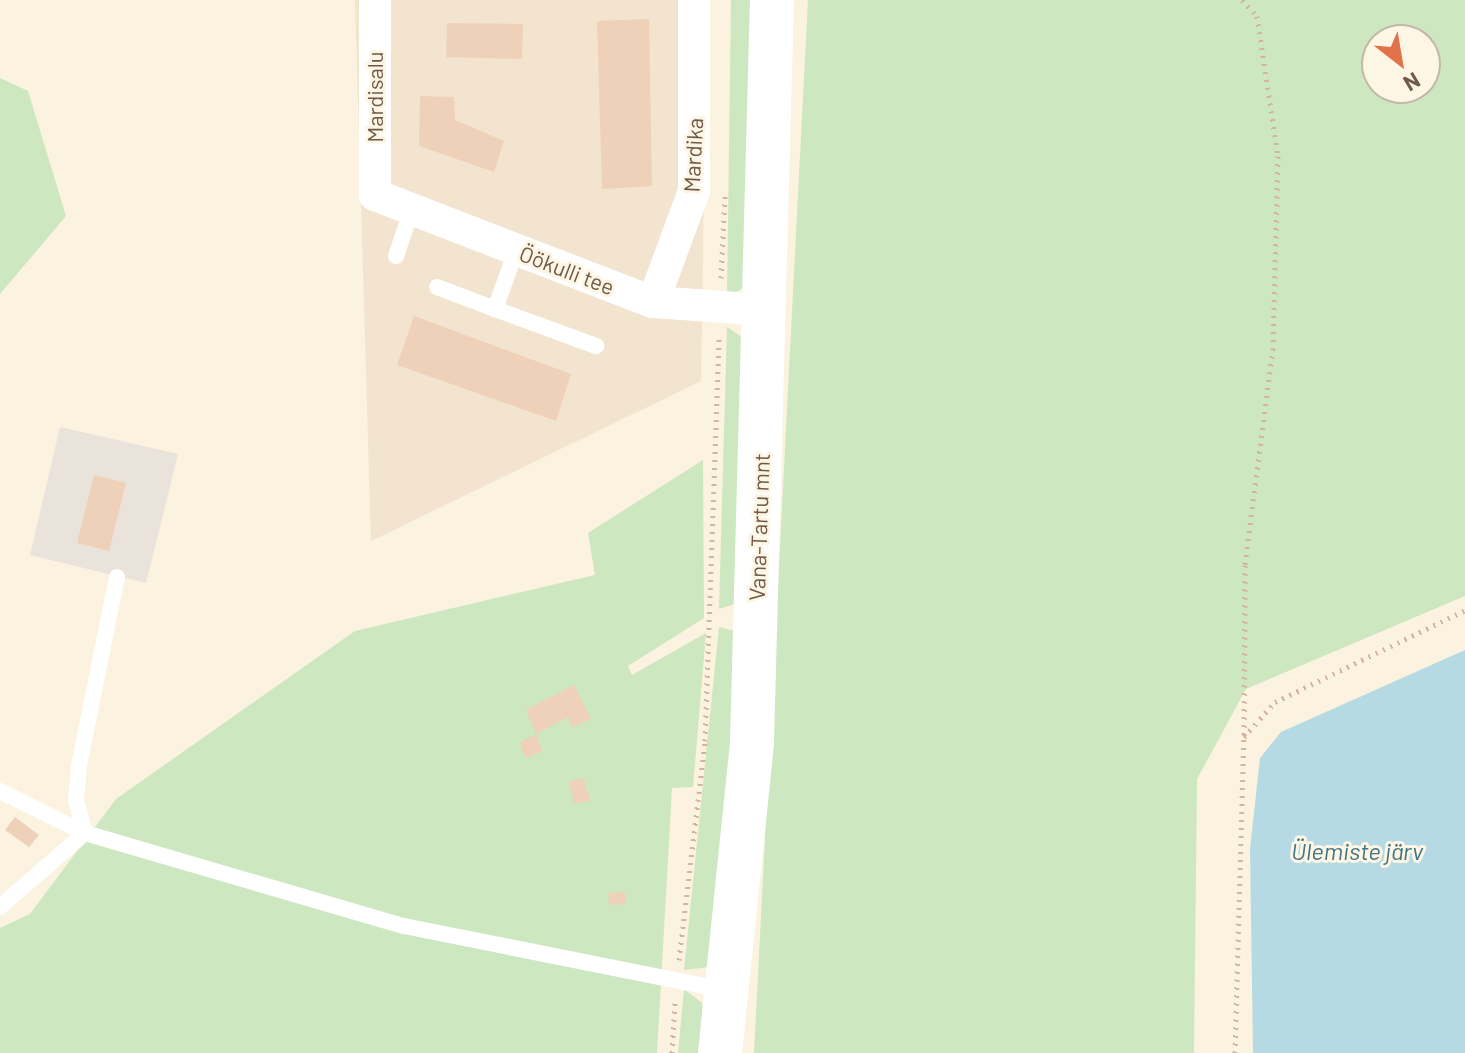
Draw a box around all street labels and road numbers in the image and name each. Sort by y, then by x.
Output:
street label: Mardisalu [362,51,388,143]
street label: Mardika [678,117,708,193]
street label: Öökulli tee [516,240,618,300]
street label: Vana-Tartu mnt [743,453,775,601]

